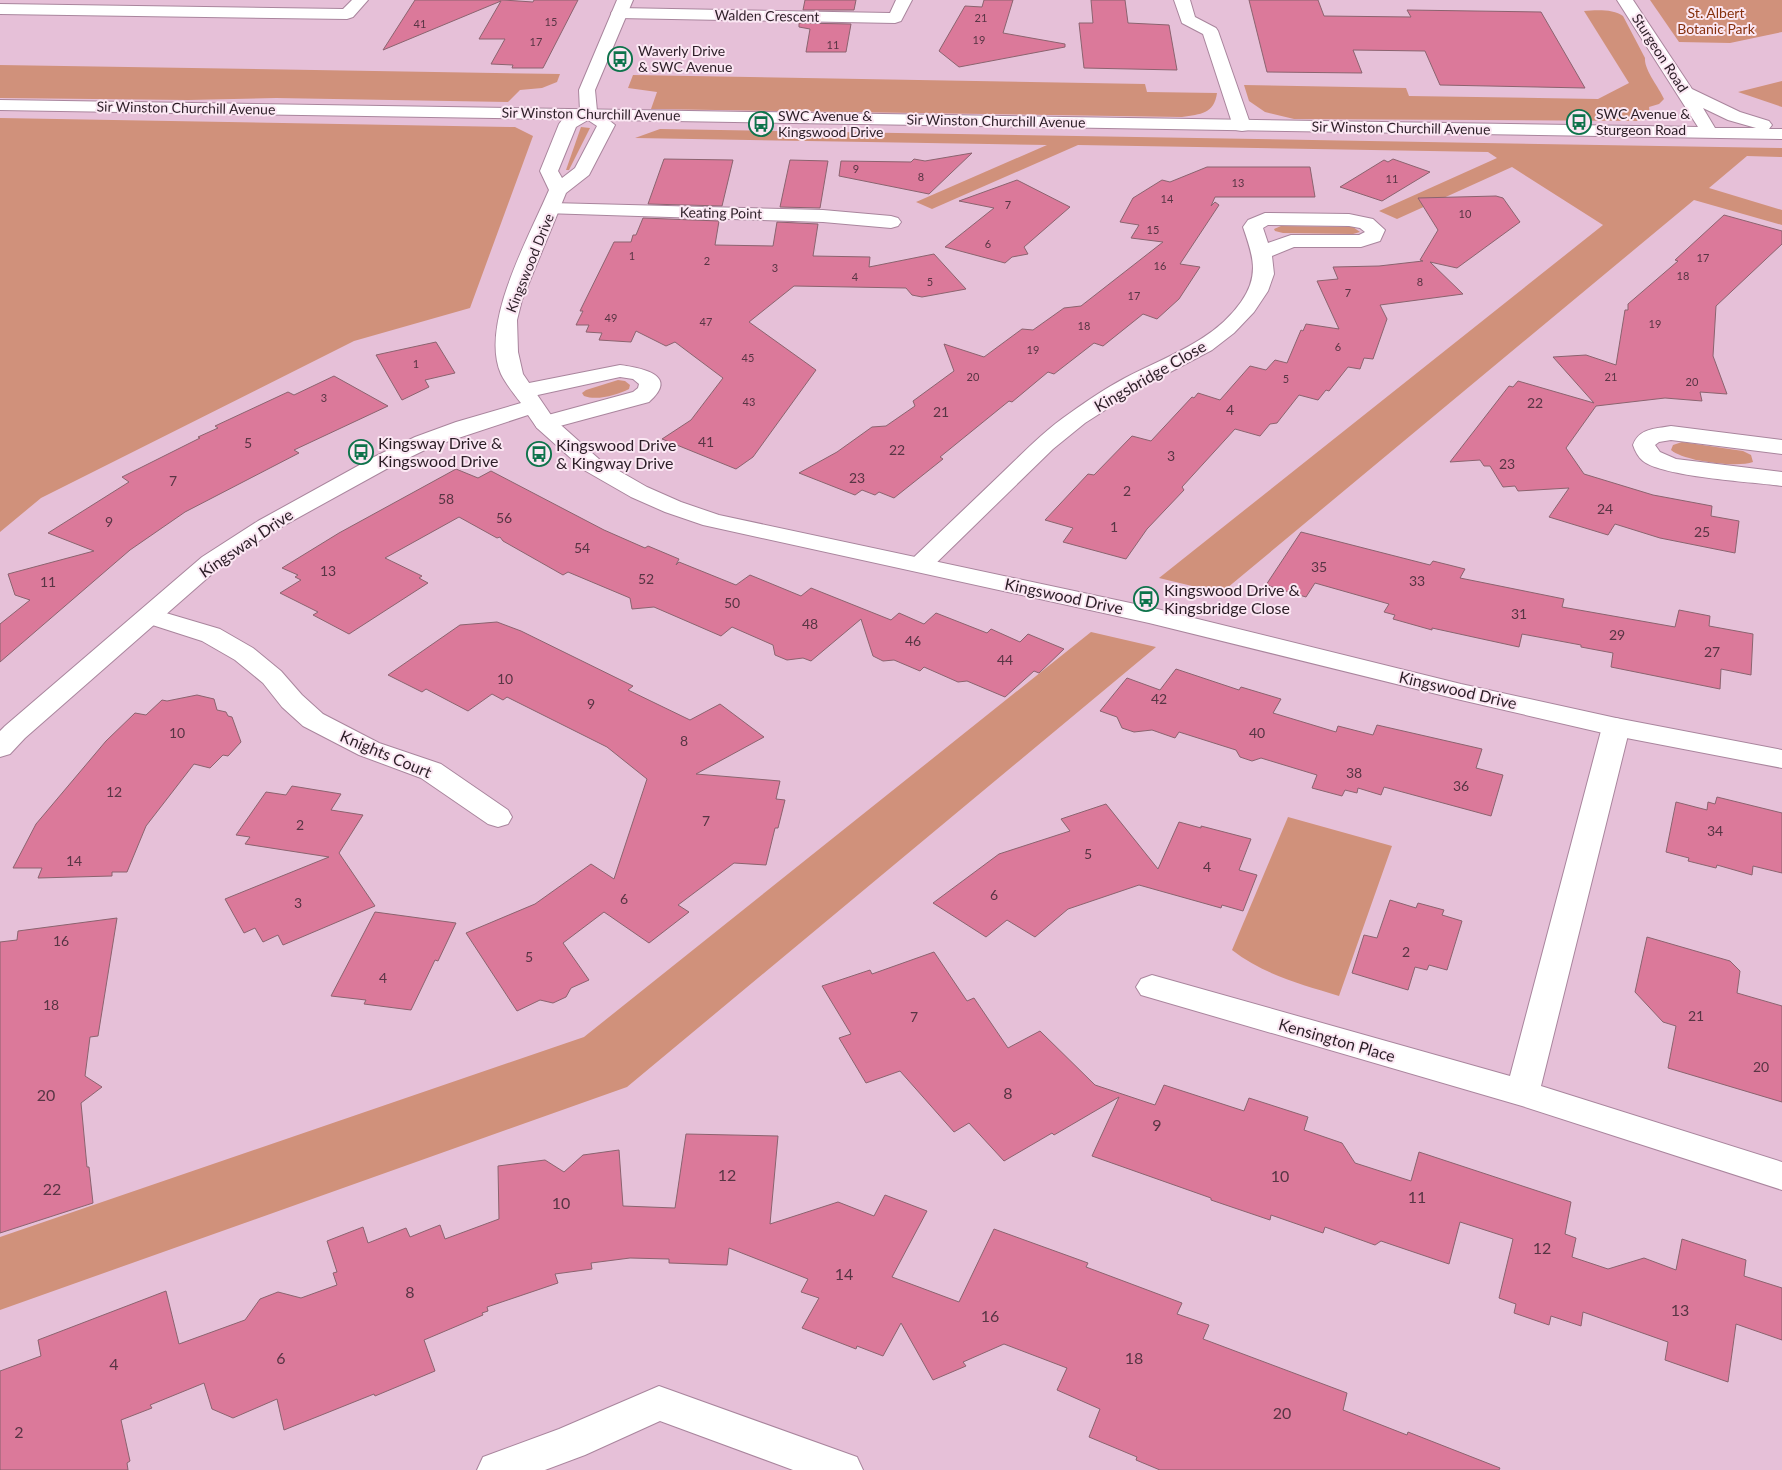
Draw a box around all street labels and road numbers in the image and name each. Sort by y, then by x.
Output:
street label: Walden Crescent [714,6,820,25]
street label: Sturgeon Road [1629,10,1692,95]
street label: Sir Winston Churchill Avenue [96,97,276,118]
street label: Sir Winston Churchill Avenue [501,103,681,124]
street label: Sir Winston Churchill Avenue [906,110,1086,131]
street label: Sir Winston Churchill Avenue [1311,117,1491,138]
street label: Keating Point [680,203,762,222]
street label: Kingswood Drive [502,211,557,315]
street label: Kingsbridge Close [1091,336,1209,415]
street label: Kingsway Drive [195,504,296,581]
street label: Kingswood Drive [1003,574,1125,617]
street label: Kingswood Drive [1397,667,1519,712]
street label: Knights Court [338,726,435,781]
street label: Kensington Place [1277,1014,1398,1065]

